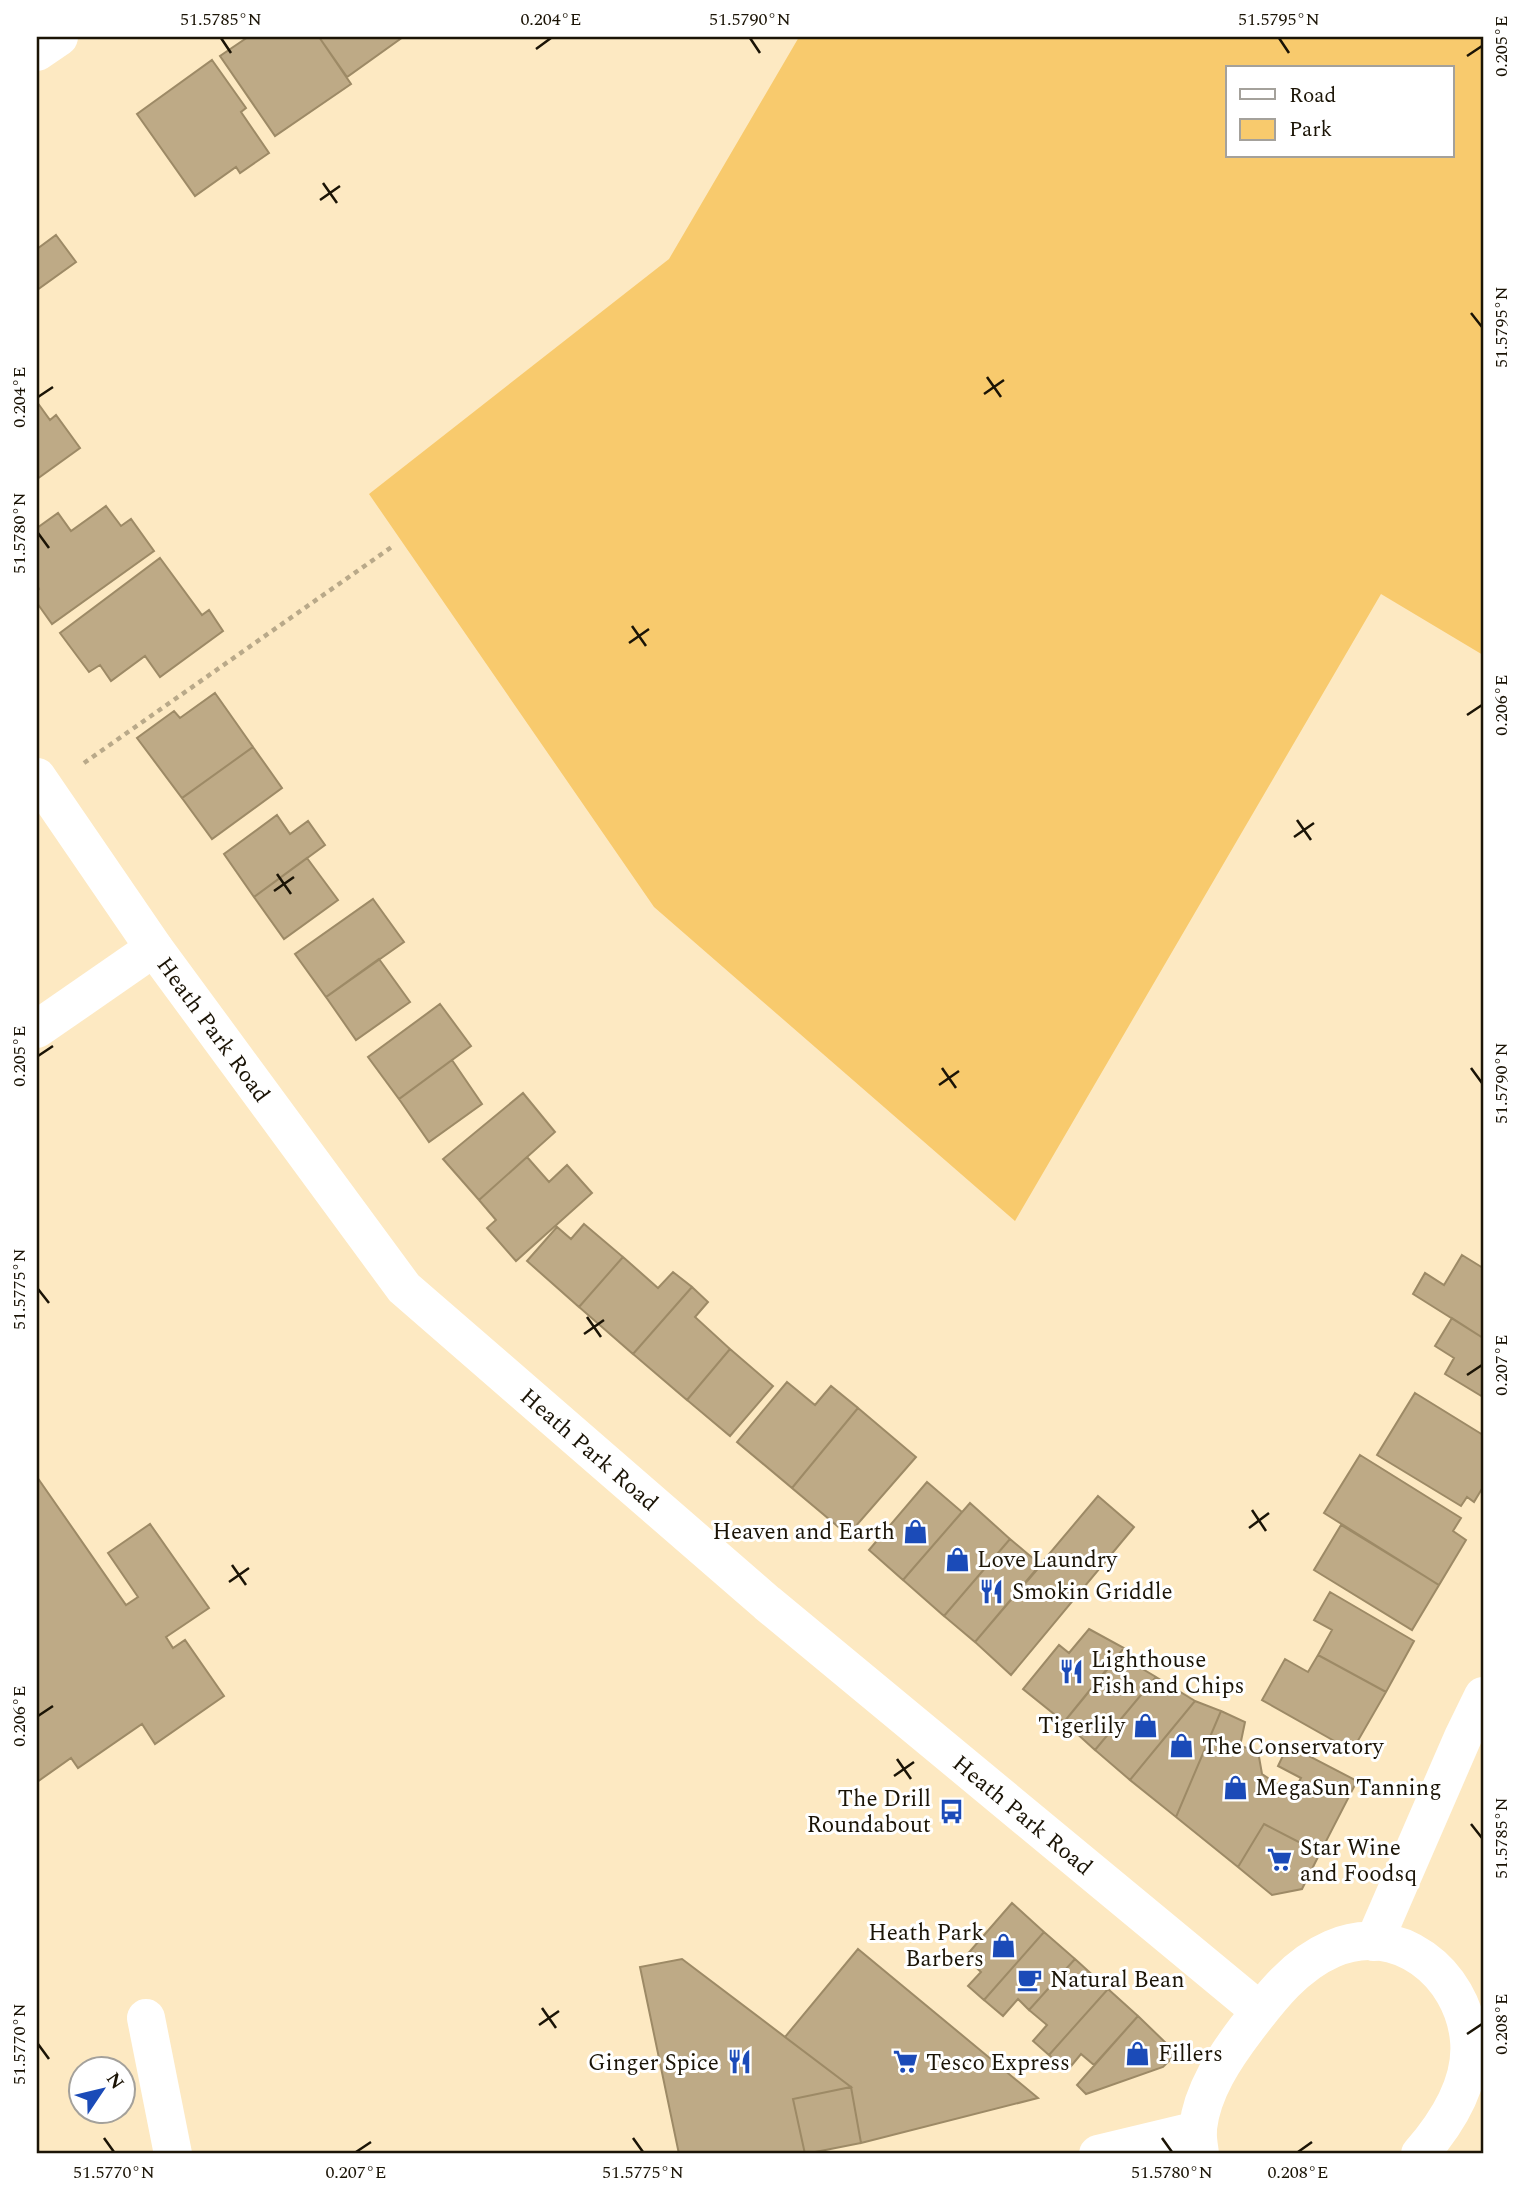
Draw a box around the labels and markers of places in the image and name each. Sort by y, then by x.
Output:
place label: Heaven and Earth [712,1515,895,1550]
shop icon: Heaven and Earth [901,1517,929,1545]
place label: Love Laundry [977,1543,1118,1578]
shop icon: Love Laundry [943,1545,971,1573]
place label: Smokin Griddle [1012,1575,1173,1610]
restaurant icon: Smokin Griddle [978,1577,1006,1605]
place label: Lighthouse Fish and Chips [1091,1643,1245,1704]
restaurant icon: Lighthouse Fish and Chips [1057,1658,1085,1686]
place label: Tigerlily [1038,1709,1126,1744]
shop icon: Tigerlily [1131,1711,1159,1739]
place label: The Conservatory [1202,1730,1384,1765]
shop icon: The Conservatory [1168,1732,1196,1760]
place label: MegaSun Tanning [1255,1771,1442,1806]
shop icon: MegaSun Tanning [1221,1773,1249,1801]
place label: The Drill Roundabout [807,1782,931,1843]
bus stop icon: The Drill Roundabout [937,1797,965,1825]
place label: Star Wine and Foodsq [1300,1831,1417,1892]
supermarket icon: Star Wine and Foodsq [1266,1846,1294,1874]
place label: Heath Park Barbers [868,1916,984,1977]
shop icon: Heath Park Barbers [990,1931,1018,1959]
place label: Natural Bean [1050,1963,1185,1998]
cafe icon: Natural Bean [1016,1965,1044,1993]
place label: Fillers [1158,2037,1223,2072]
shop icon: Fillers [1124,2039,1152,2067]
place label: Ginger Spice [588,2046,719,2081]
place label: Tesco Express [926,2046,1070,2081]
restaurant icon: Ginger Spice [725,2048,753,2076]
supermarket icon: Tesco Express [892,2048,920,2076]

